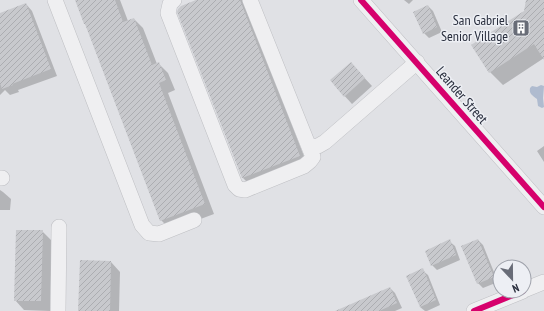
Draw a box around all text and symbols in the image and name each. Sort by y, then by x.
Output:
place label: San Gabriel Senior Village [441,11,509,45]
building icon: San Gabriel Senior Village [511,18,531,38]
street label: Leander Street [432,63,492,128]
north arrow [492,259,532,299]
text: N [510,281,521,296]

